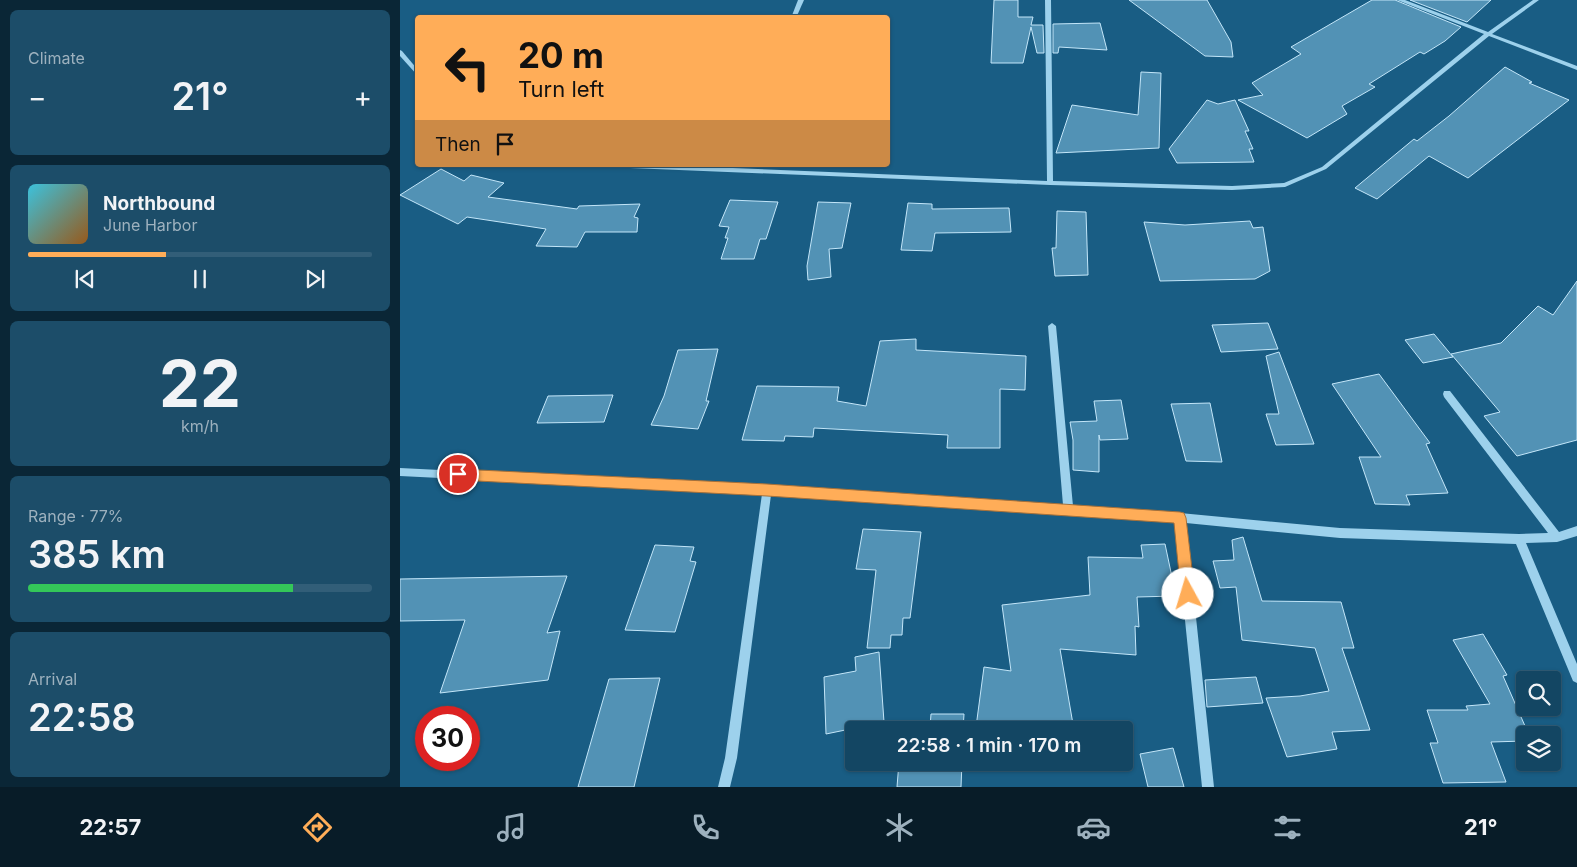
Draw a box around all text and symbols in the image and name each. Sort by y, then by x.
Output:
text: 20 m [518,34,604,76]
icon: left [435,35,500,100]
text: Climate [28,48,85,68]
text: 21° [171,73,229,119]
text: Turn left [518,76,604,102]
text: − [28,80,47,114]
text: + [353,80,372,114]
icon: arrive [491,130,519,158]
text: Then [435,133,481,156]
text: Northbound [103,192,215,215]
text: June Harbor [103,215,197,235]
icon: previous [71,265,99,293]
icon: pause [186,265,214,293]
icon: next [301,265,329,293]
text: 22 [159,344,241,423]
text: km/h [181,416,219,436]
pin [437,453,479,495]
icon: arrive [444,460,472,488]
text: Range · 77% [28,506,124,526]
text: 385 km [28,531,166,577]
position arrow [1161,567,1213,619]
text: Arrival [28,669,77,689]
map controls [1516,671,1561,771]
button: search [1516,671,1561,716]
text: 22:58 [28,694,136,740]
speed limit sign: 30 [415,706,480,771]
button: layers [1516,726,1561,771]
text: 22:58 · 1 min · 170 m [897,734,1081,757]
icon: directions [300,810,335,845]
icon: music [494,810,529,845]
icon: phone [688,810,723,845]
icon: climate [882,810,917,845]
icon: car [1076,810,1111,845]
icon: filters [1270,810,1305,845]
text: 22:57 [79,814,141,840]
text: 21° [1464,814,1498,840]

